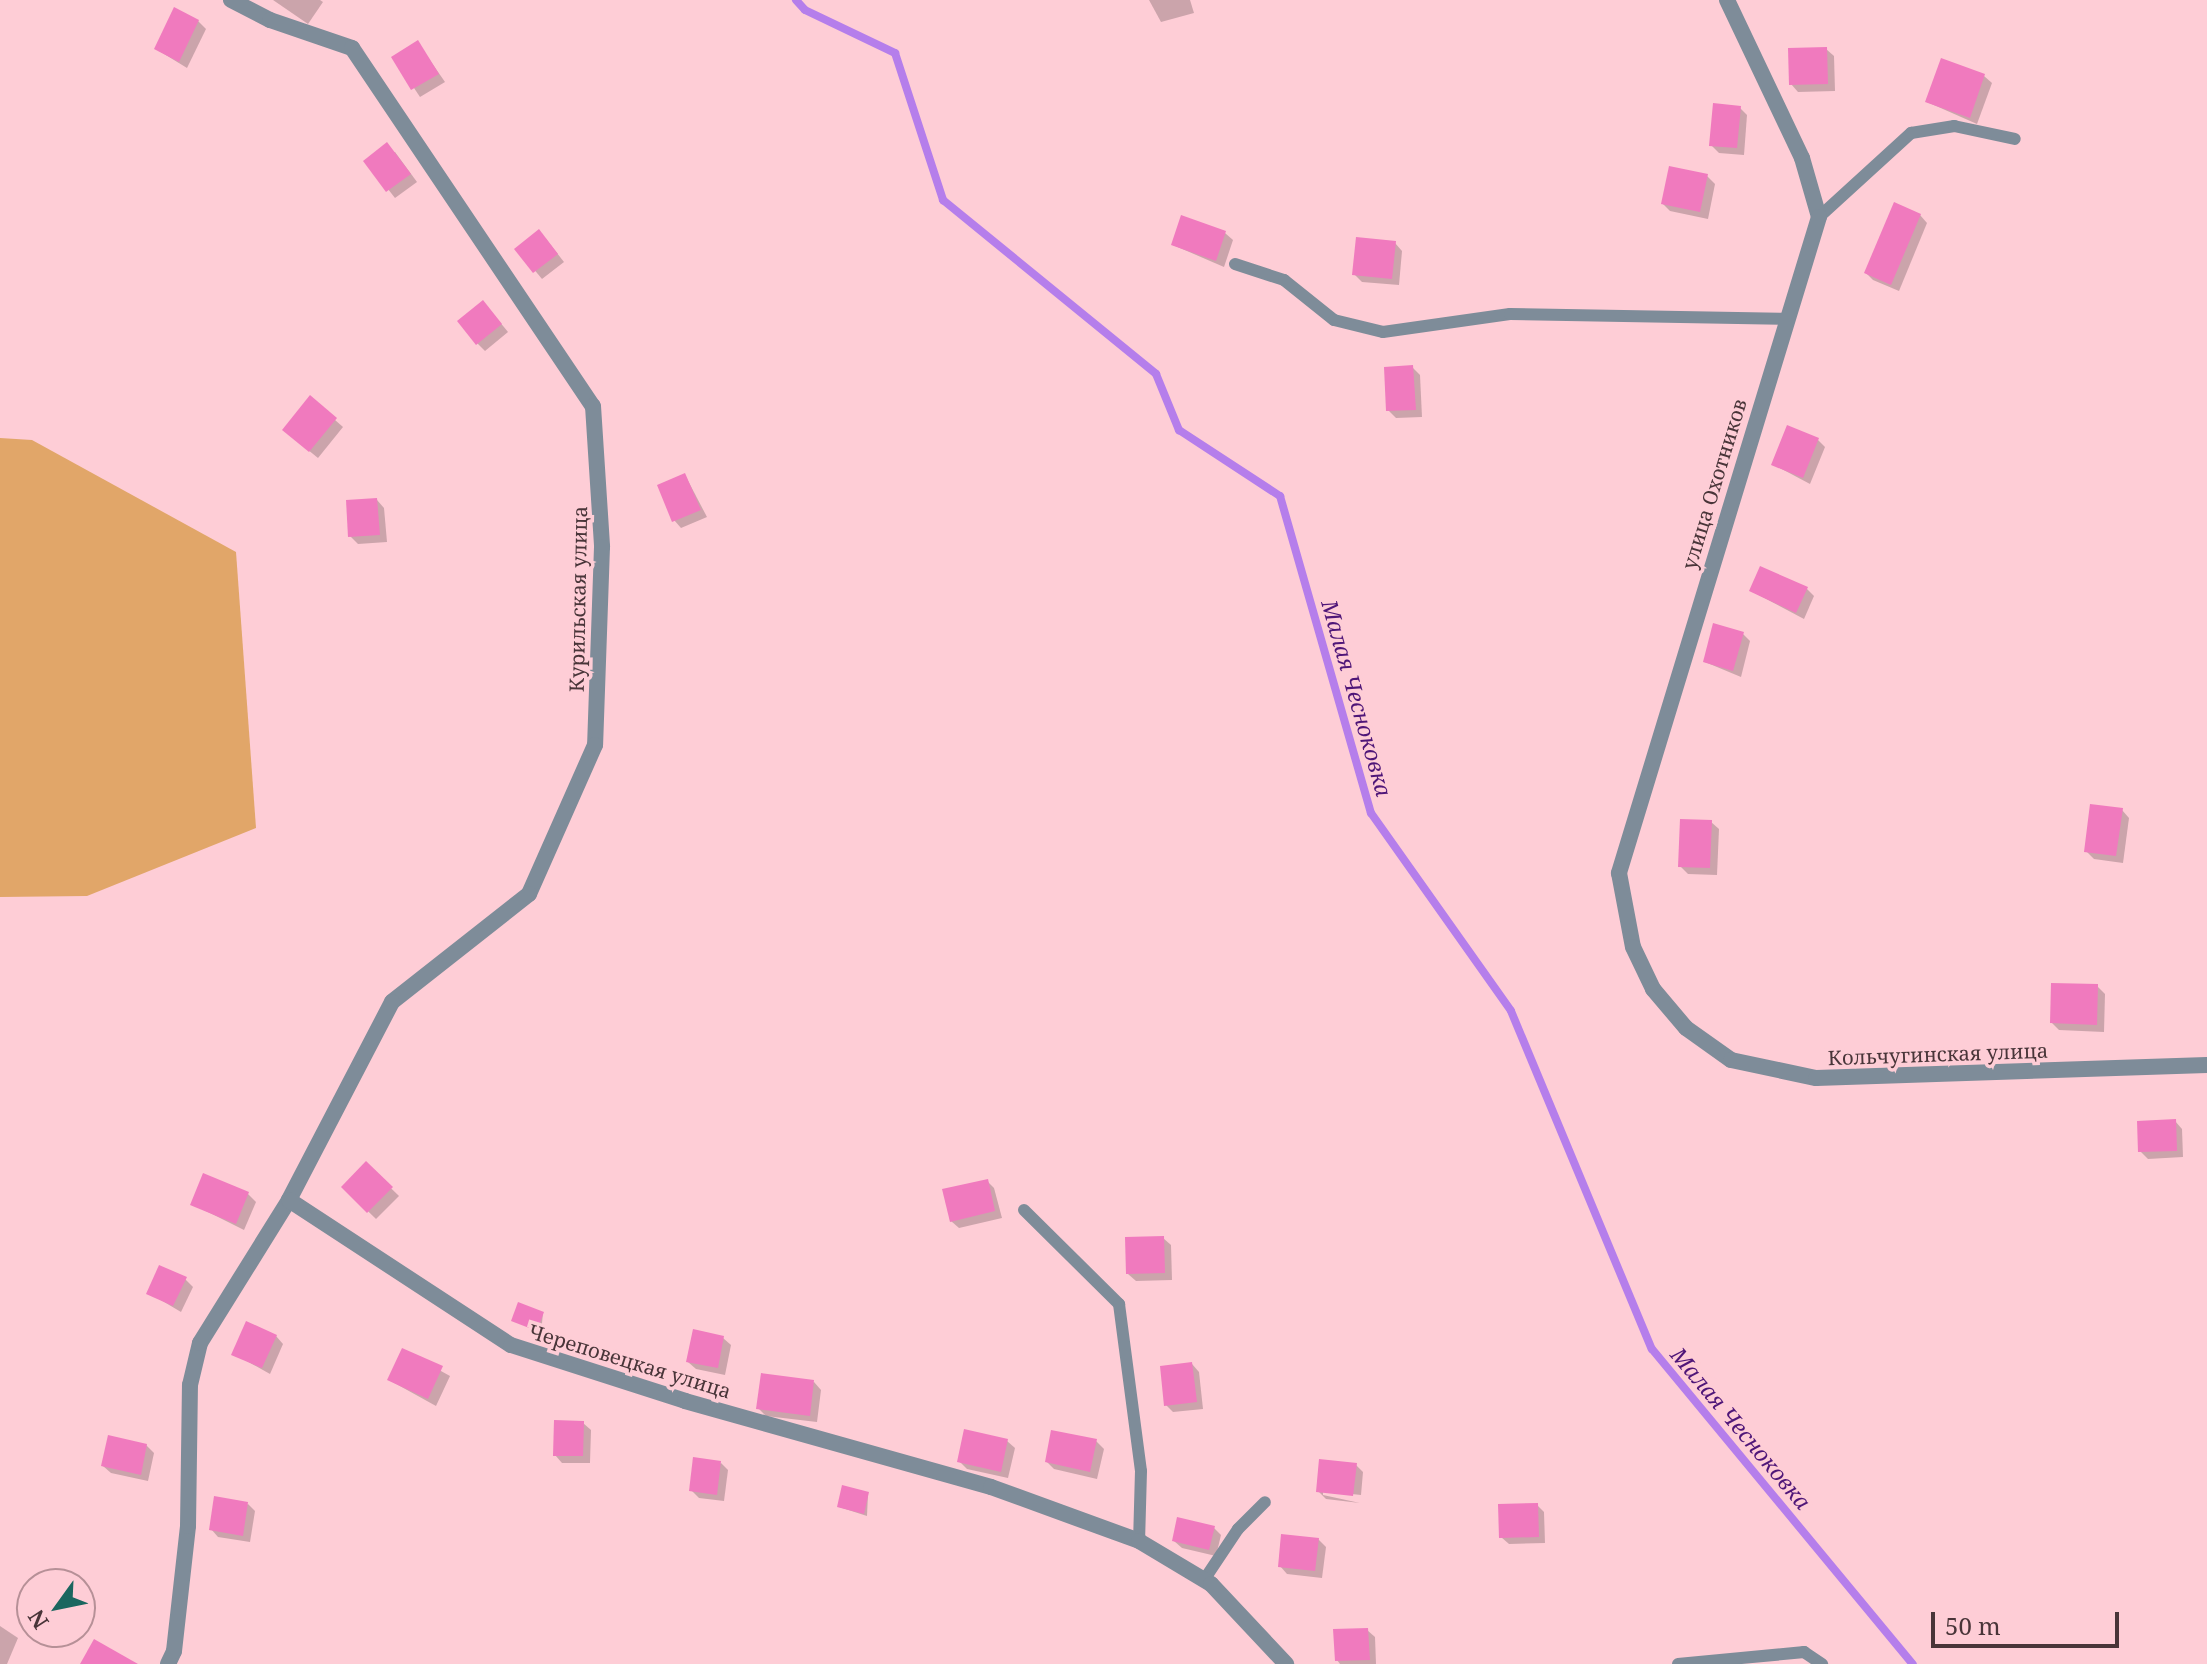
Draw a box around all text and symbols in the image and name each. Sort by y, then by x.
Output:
street label: улица Охотников [1677,396,1751,572]
street label: Курильская улица [564,506,592,692]
water label: Малая Чесноковка [1316,597,1398,799]
street label: Кольчугинская улица [1827,1038,2049,1070]
street label: Череповецкая улица [526,1319,734,1403]
water label: Малая Чесноковка [1665,1342,1817,1514]
north arrow [16,1568,96,1648]
scale bar [1935,1596,2123,1646]
text: N [20,1605,55,1635]
text: 50 m [1945,1609,2001,1642]

